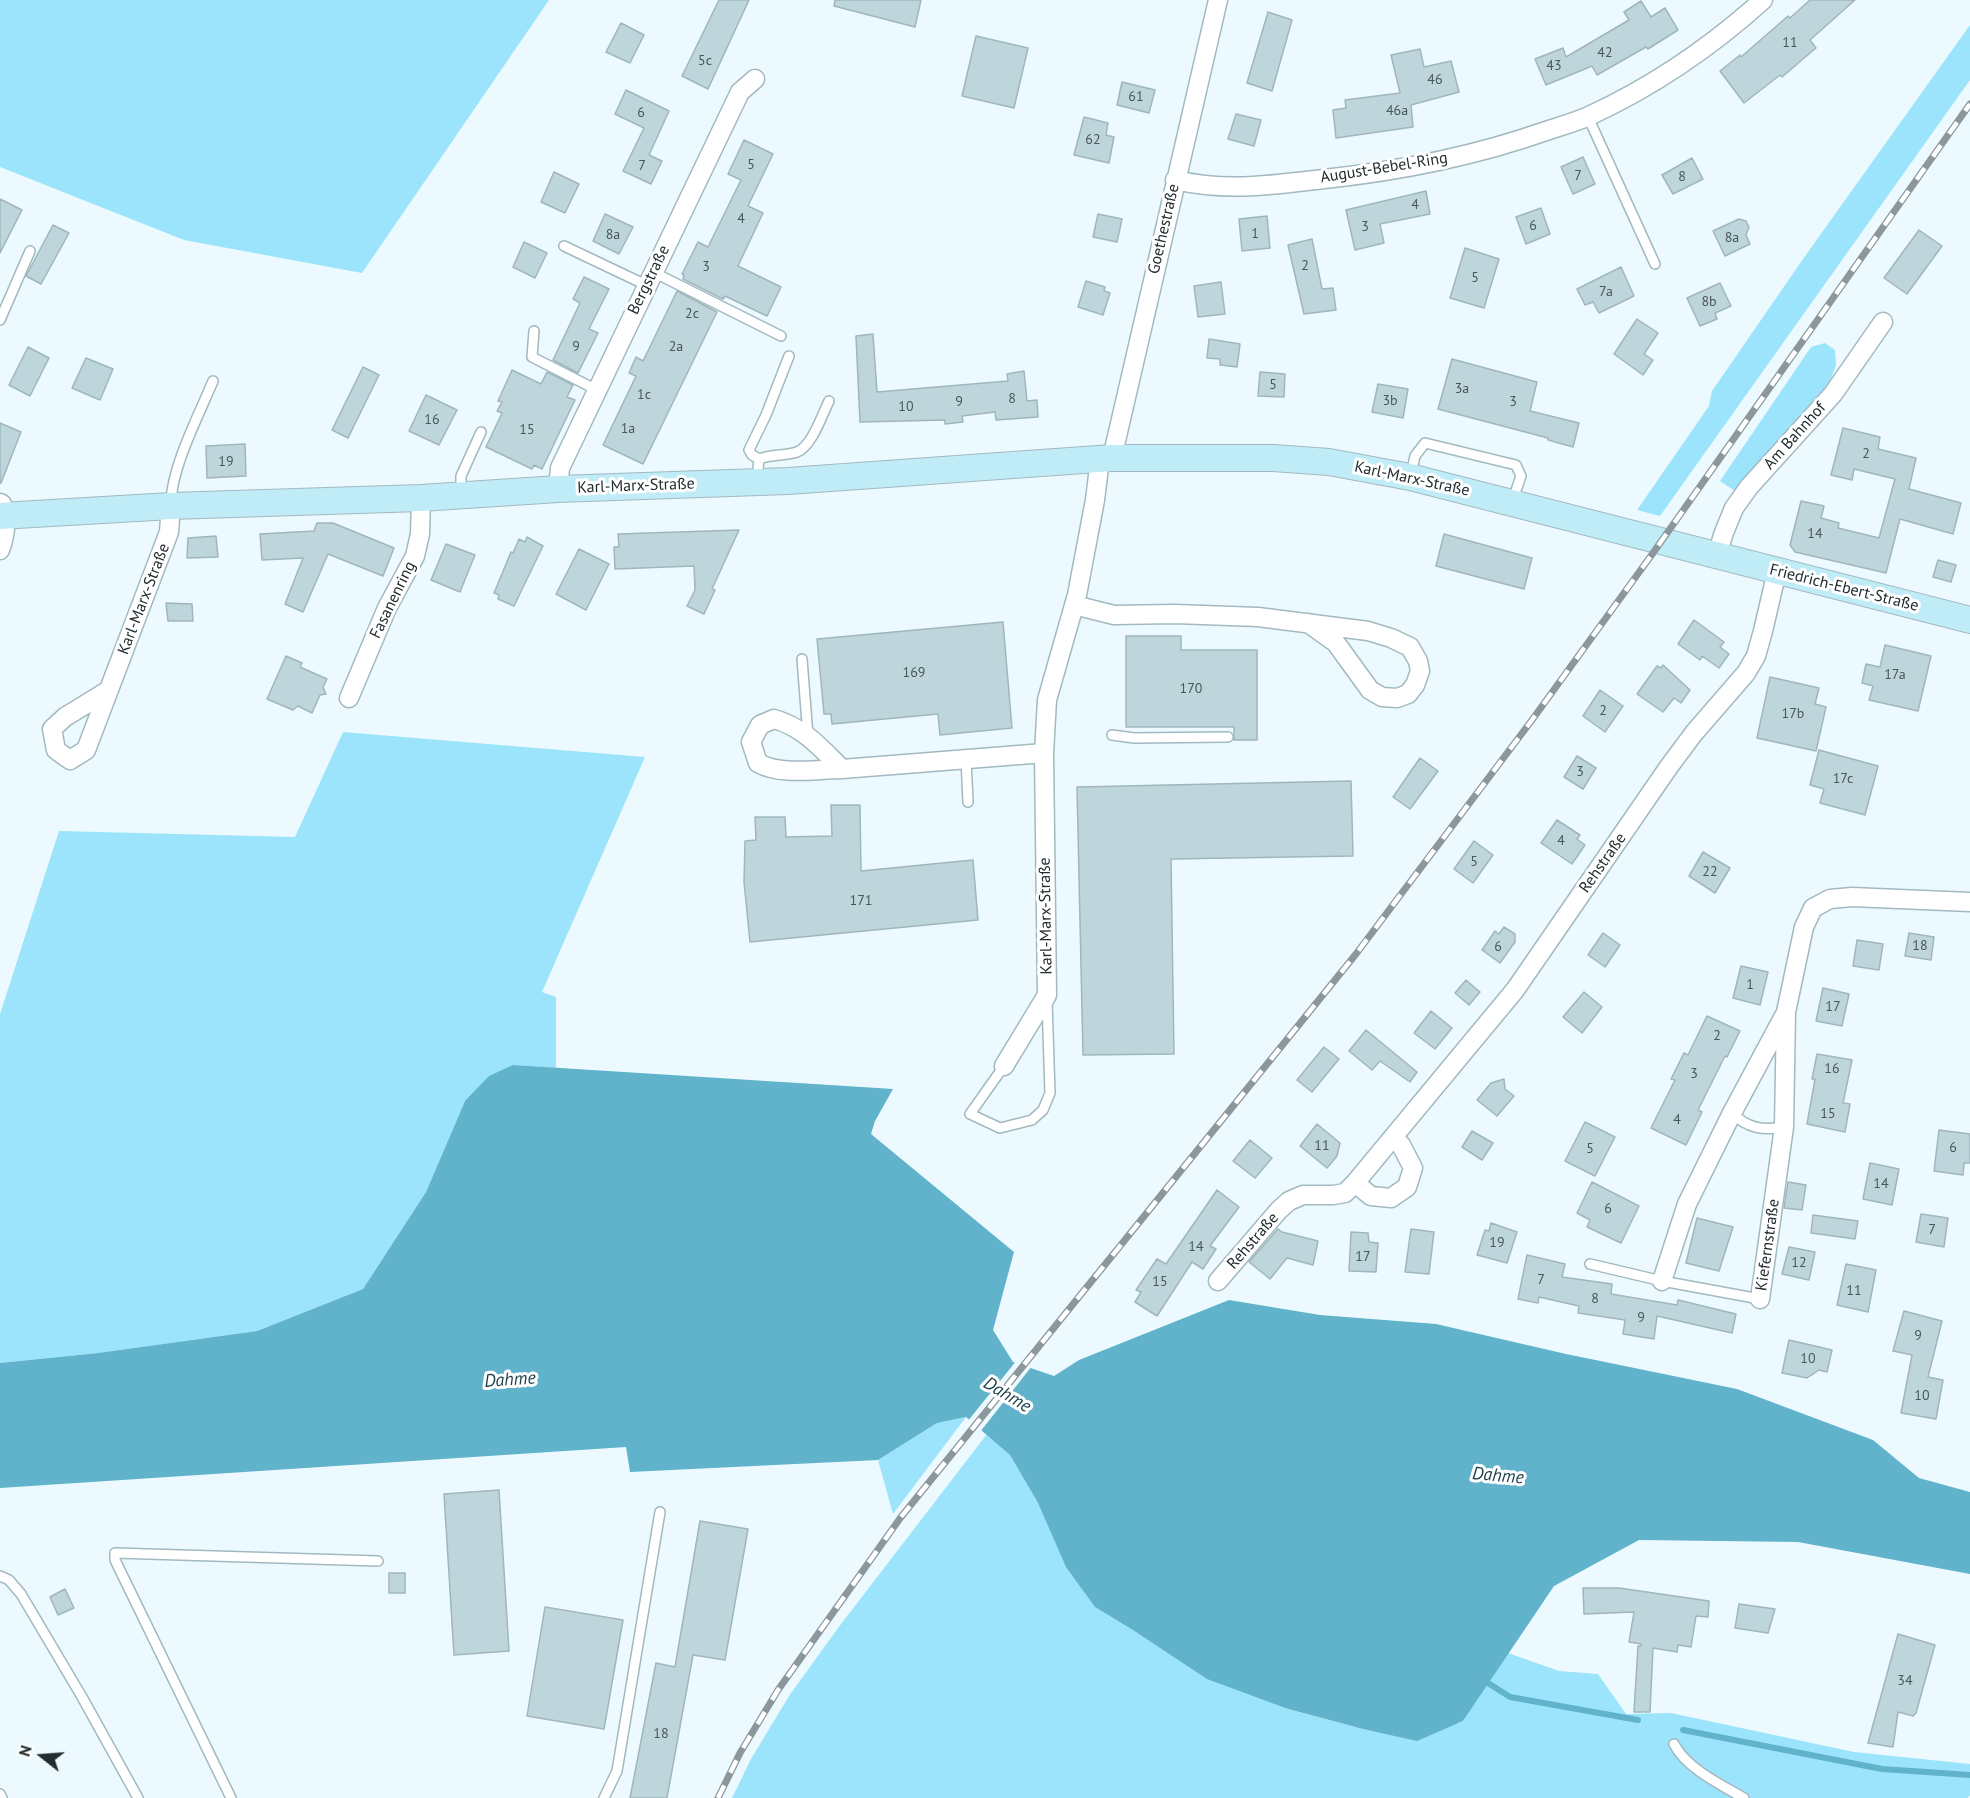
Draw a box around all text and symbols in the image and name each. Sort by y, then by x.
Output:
house number: 11 [1782,35,1798,51]
house number: 42 [1597,45,1613,61]
house number: 5c [698,53,712,69]
house number: 43 [1546,58,1562,74]
house number: 46 [1427,72,1443,88]
house number: 61 [1128,89,1144,105]
house number: 46a [1386,103,1408,119]
house number: 6 [637,105,645,121]
house number: 62 [1085,132,1101,148]
street label: August-Bebel-Ring [1319,148,1449,188]
house number: 5 [747,157,755,173]
house number: 7 [638,158,646,174]
house number: 7 [1574,168,1582,184]
house number: 8 [1678,169,1686,185]
street label: Goethestraße [1144,182,1184,276]
house number: 4 [1411,197,1419,213]
house number: 4 [737,211,745,227]
house number: 6 [1529,218,1537,234]
house number: 3 [1361,219,1369,235]
house number: 1 [1251,226,1259,242]
house number: 8a [606,227,620,243]
house number: 8a [1725,230,1739,246]
street label: Bergstraße [624,242,674,318]
house number: 2 [1301,258,1309,274]
house number: 3 [702,259,710,275]
house number: 5 [1471,270,1479,286]
house number: 7a [1599,284,1613,300]
house number: 8b [1701,294,1717,310]
house number: 2c [685,306,699,322]
house number: 9 [572,339,580,355]
house number: 2a [669,339,683,355]
house number: 5 [1269,377,1277,393]
house number: 3a [1455,381,1469,397]
house number: 1c [637,387,651,403]
house number: 8 [1008,391,1016,407]
house number: 3b [1382,393,1398,409]
house number: 9 [955,394,963,410]
house number: 3 [1509,394,1517,410]
street label: Am Bahnhof [1760,398,1830,474]
house number: 10 [898,399,914,415]
house number: 16 [424,412,440,428]
house number: 1a [621,421,635,437]
house number: 15 [519,422,535,438]
house number: 2 [1862,446,1870,462]
house number: 19 [218,454,234,470]
street label: Karl-Marx-Straße [1353,457,1471,501]
street label: Karl-Marx-Straße [577,474,695,498]
house number: 14 [1807,526,1823,542]
street label: Karl-Marx-Straße [114,541,174,657]
street label: Fasanenring [366,558,420,642]
street label: Friedrich-Ebert-Straße [1767,560,1921,616]
house number: 169 [903,665,925,681]
house number: 17a [1884,667,1906,683]
house number: 170 [1180,681,1202,697]
house number: 2 [1599,703,1607,719]
house number: 17b [1782,706,1804,722]
house number: 3 [1576,764,1584,780]
house number: 17c [1833,771,1853,787]
street label: Rehstraße [1575,829,1631,897]
house number: 4 [1557,833,1565,849]
house number: 5 [1470,854,1478,870]
street label: Karl-Marx-Straße [1035,857,1057,975]
house number: 22 [1702,864,1718,880]
house number: 171 [850,893,872,909]
house number: 18 [1912,938,1928,954]
house number: 6 [1494,939,1502,955]
house number: 1 [1746,977,1754,993]
house number: 17 [1825,999,1841,1015]
house number: 2 [1713,1028,1721,1044]
house number: 16 [1824,1061,1840,1077]
house number: 3 [1690,1066,1698,1082]
house number: 15 [1820,1106,1836,1122]
house number: 4 [1673,1112,1681,1128]
house number: 11 [1314,1138,1330,1154]
house number: 6 [1949,1140,1957,1156]
house number: 5 [1586,1141,1594,1157]
house number: 14 [1873,1176,1889,1192]
street label: Kiefernstraße [1752,1198,1784,1292]
house number: 6 [1604,1201,1612,1217]
street label: Rehstraße [1223,1209,1283,1273]
house number: 7 [1928,1222,1936,1238]
house number: 19 [1489,1235,1505,1251]
house number: 14 [1188,1239,1204,1255]
house number: 17 [1355,1249,1371,1265]
house number: 12 [1791,1255,1807,1271]
house number: 7 [1537,1272,1545,1288]
house number: 15 [1152,1274,1168,1290]
house number: 11 [1846,1283,1862,1299]
house number: 8 [1591,1291,1599,1307]
house number: 9 [1637,1310,1645,1326]
house number: 9 [1914,1328,1922,1344]
house number: 10 [1800,1351,1816,1367]
water label: Dahme [484,1367,536,1393]
water label: Dahme [979,1372,1035,1418]
house number: 10 [1914,1388,1930,1404]
water label: Dahme [1471,1463,1525,1489]
house number: 34 [1897,1673,1913,1689]
north arrow [12,1726,72,1786]
house number: 18 [653,1726,669,1742]
text: N [14,1743,36,1759]

